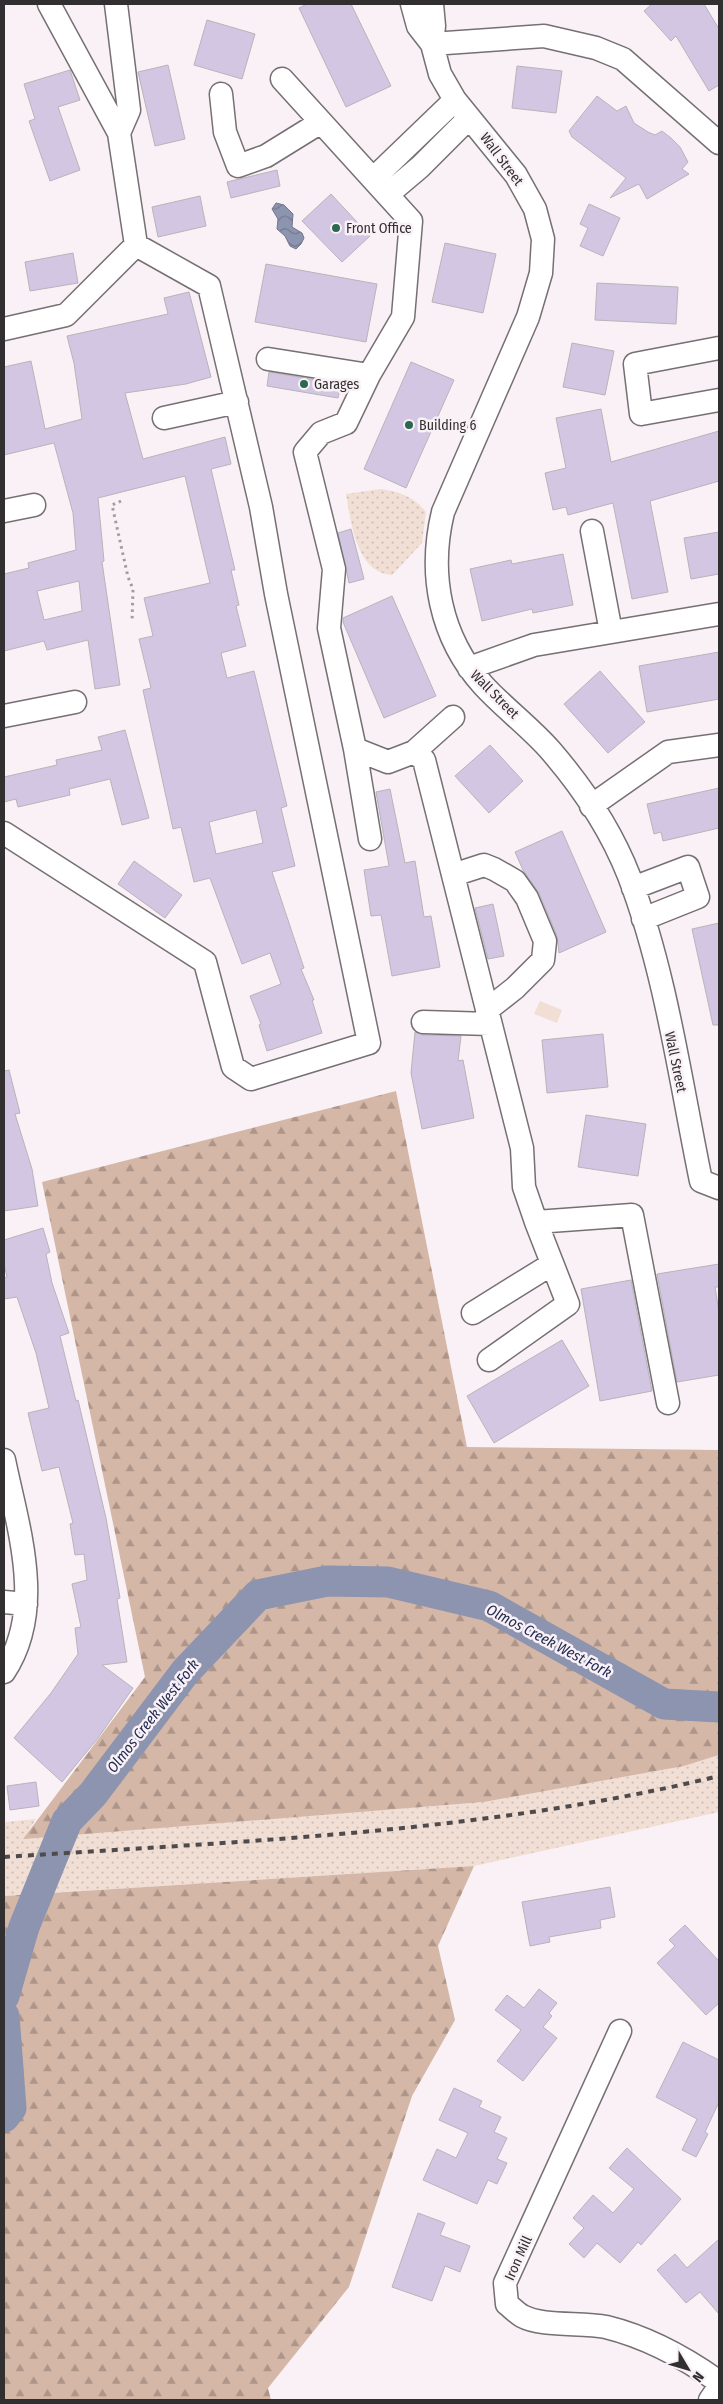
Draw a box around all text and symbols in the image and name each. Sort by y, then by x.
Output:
street label: Wall Street [476,129,527,189]
place label: Front Office [346,220,412,237]
marker: Front Office [330,222,342,234]
place label: Garages [314,376,359,393]
marker: Garages [298,378,310,390]
place label: Building 6 [419,417,476,434]
marker: Building 6 [403,419,415,431]
street label: Wall Street [467,666,523,723]
street label: Wall Street [661,1030,690,1095]
water label: Olmos Creek West Fork [483,1600,615,1682]
water label: Olmos Creek West Fork [103,1655,203,1776]
street label: Iron Mill [501,2233,536,2283]
north arrow [663,2344,713,2394]
text: N [689,2368,707,2385]

